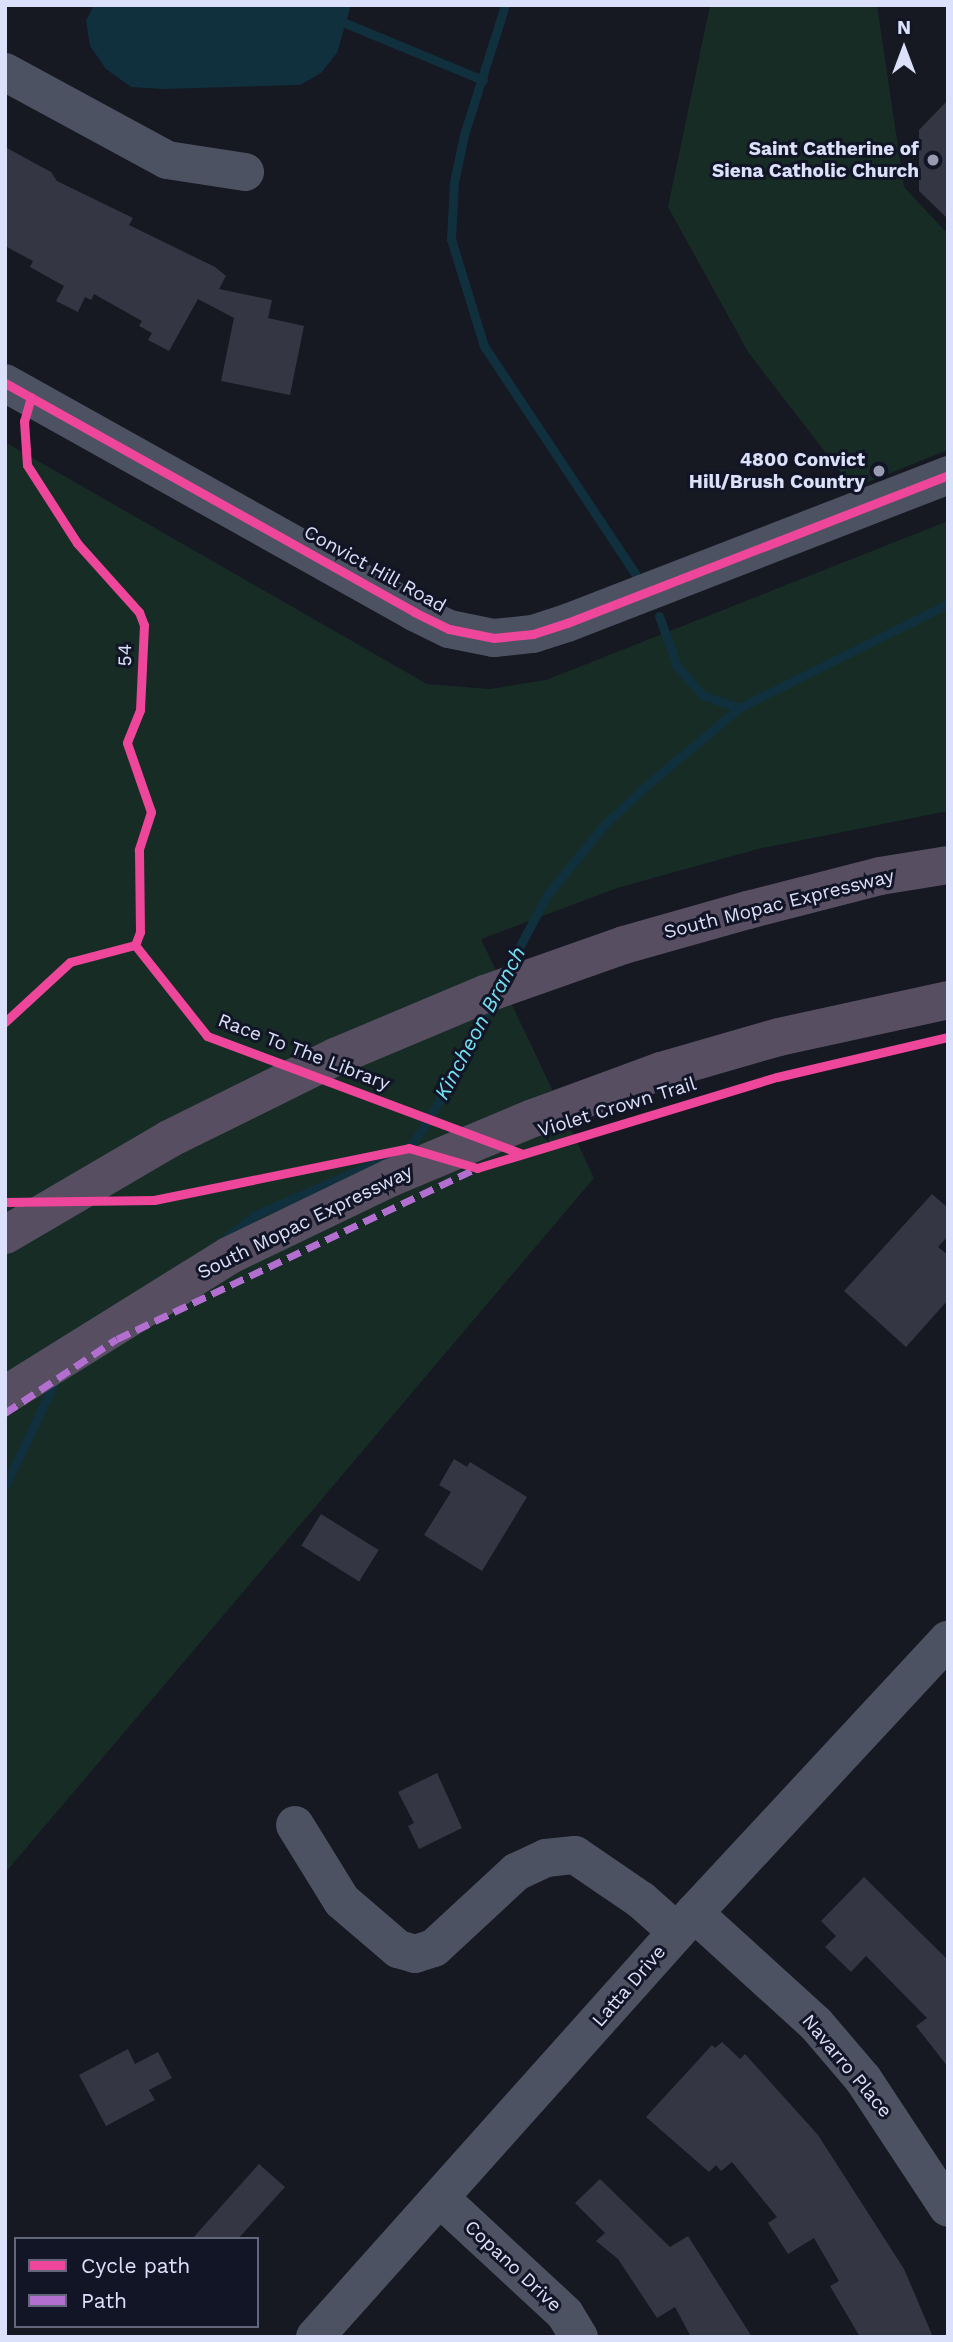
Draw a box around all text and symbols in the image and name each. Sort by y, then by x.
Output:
north arrow [869,14,939,84]
text: N [897,16,911,39]
place label: Saint Catherine of Siena Catholic Church [712,138,919,182]
marker: Saint Catherine of Siena Catholic Church [925,152,941,168]
place label: 4800 Convict Hill/Brush Country [689,449,865,493]
marker: 4800 Convict Hill/Brush Country [871,463,887,479]
street label: Convict Hill Road [300,520,450,618]
street label: 54 [113,643,137,667]
street label: South Mopac Expressway [662,864,896,944]
water label: Kincheon Branch [429,942,531,1104]
street label: Race To The Library [214,1009,394,1095]
street label: Violet Crown Trail [535,1072,699,1142]
street label: South Mopac Expressway [194,1160,416,1284]
street label: Latta Drive [587,1940,671,2032]
street label: Navarro Place [797,2010,897,2122]
street label: Copano Drive [460,2215,566,2317]
legend [14,2237,259,2328]
text: Cycle path [81,2253,190,2278]
text: Path [81,2288,127,2313]

